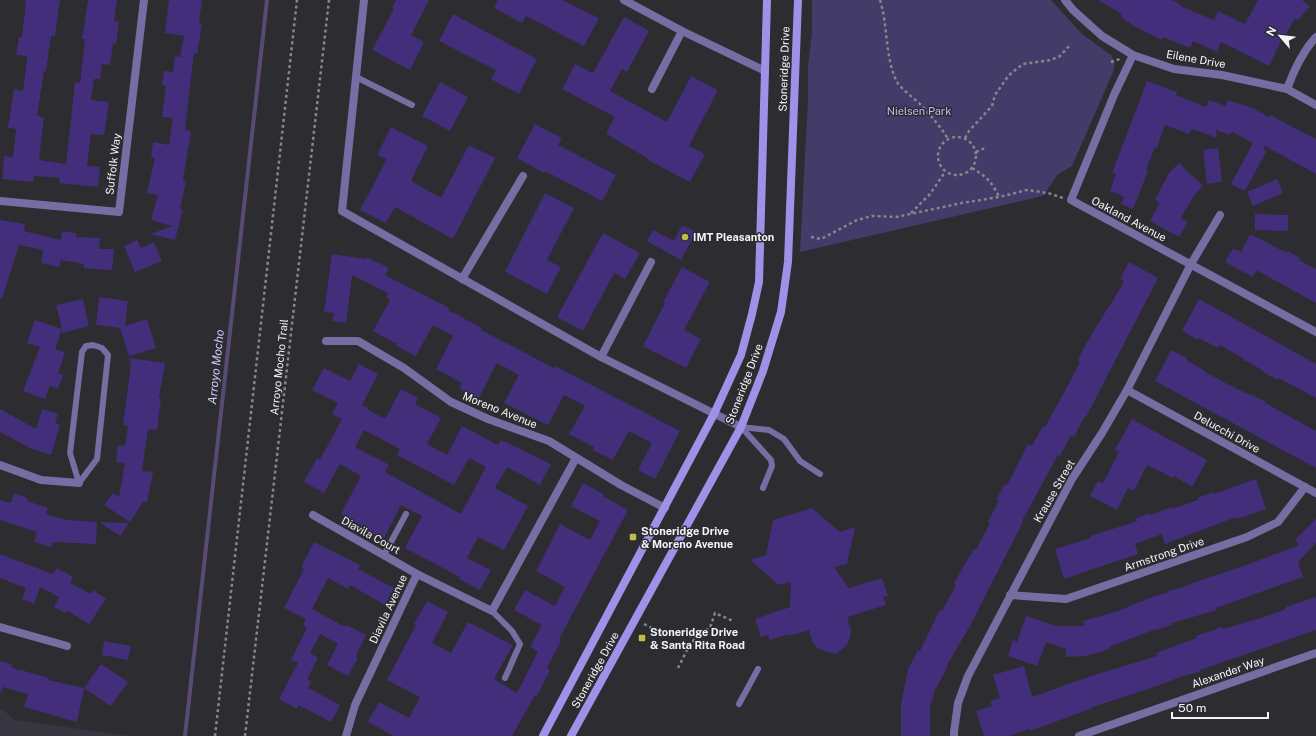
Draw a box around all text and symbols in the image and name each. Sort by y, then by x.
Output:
north arrow [1260,16,1300,56]
text: N [1264,25,1278,38]
street label: Stoneridge Drive [777,26,791,112]
street label: Eilene Drive [1165,48,1227,70]
park label: Nielsen Park [887,105,951,117]
street label: Suffolk Way [103,132,123,196]
street label: Oakland Avenue [1090,194,1168,244]
place label: IMT Pleasanton [693,231,774,243]
marker: IMT Pleasanton [680,232,690,242]
street label: Arroyo Mocho Trail [268,318,290,416]
water label: Arroyo Mocho [205,328,227,405]
street label: Stoneridge Drive [723,342,765,426]
street label: Moreno Avenue [461,390,539,430]
street label: Delucchi Drive [1192,409,1262,455]
street label: Krause Street [1031,457,1077,525]
street label: Diavila Court [340,514,402,556]
place label: Stoneridge Drive & Moreno Avenue [641,525,733,550]
marker: Stoneridge Drive & Moreno Avenue [628,532,638,542]
street label: Armstrong Drive [1122,535,1206,573]
street label: Diavila Avenue [367,573,409,645]
place label: Stoneridge Drive & Santa Rita Road [650,626,745,651]
street label: Stoneridge Drive [569,630,621,710]
marker: Stoneridge Drive & Santa Rita Road [637,633,647,643]
street label: Alexander Way [1190,654,1266,690]
scale bar [1172,694,1268,720]
text: 50 m [1178,701,1206,715]

